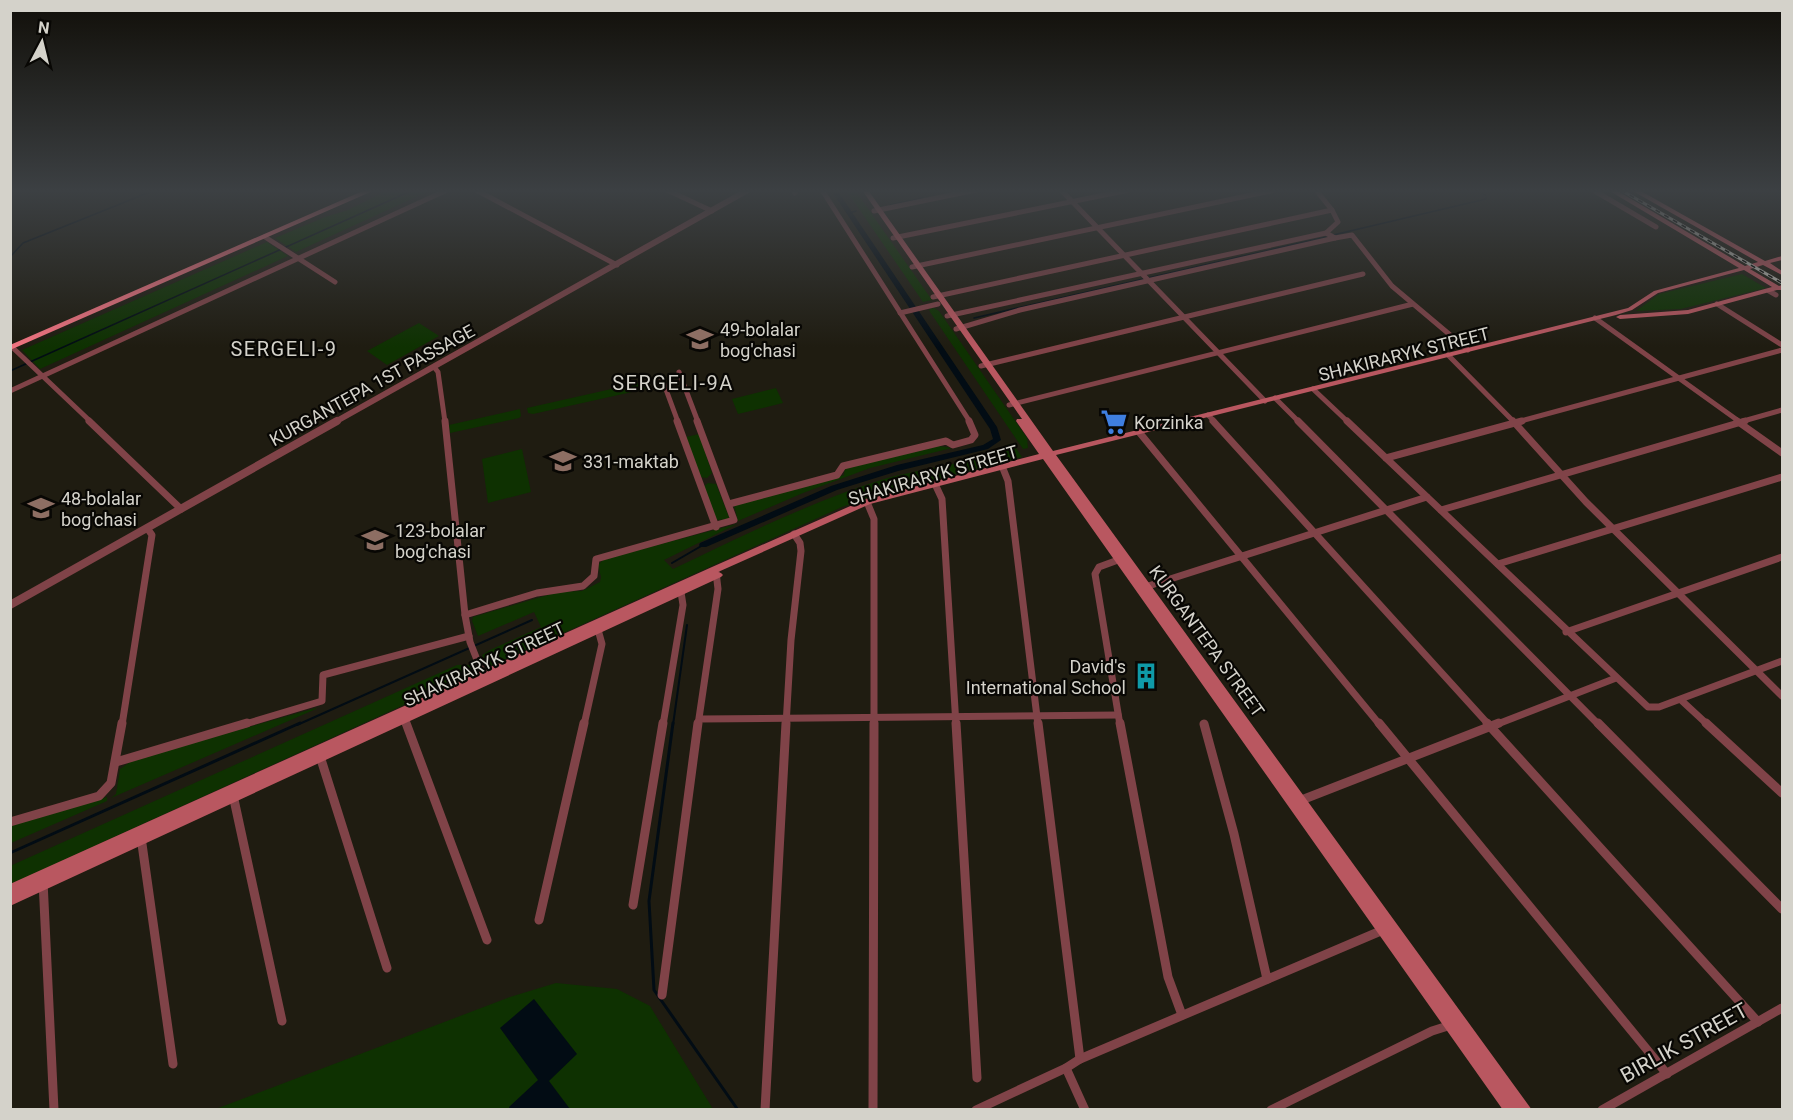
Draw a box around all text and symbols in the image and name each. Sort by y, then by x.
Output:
north arrow [12,12,72,72]
text: N [37,17,51,38]
place label: 49-bolalar bog'chasi [720,319,800,361]
street label: KURGANTEPA 1ST PASSAGE [266,320,478,450]
street label: SHAKIRARYK STREET [1316,323,1492,385]
school or university icon: 49-bolalar bog'chasi [685,324,715,354]
district label: SERGELI-9 [230,337,338,361]
district label: SERGELI-9A [612,371,734,395]
supermarket icon: Korzinka [1099,407,1129,437]
place label: Korzinka [1134,412,1204,433]
street label: SHAKIRARYK STREET [846,441,1021,509]
school or university icon: 331-maktab [548,446,578,476]
place label: 331-maktab [583,451,679,472]
place label: 48-bolalar bog'chasi [61,488,141,530]
school or university icon: 48-bolalar bog'chasi [26,493,56,523]
place label: 123-bolalar bog'chasi [395,520,485,562]
school or university icon: 123-bolalar bog'chasi [360,525,390,555]
street label: KURGANTEPA STREET [1145,561,1269,721]
street label: SHAKIRARYK STREET [400,617,568,711]
place label: David's International School [966,656,1126,698]
building icon: David's International School [1131,661,1161,691]
street label: BIRLIK STREET [1616,998,1752,1088]

